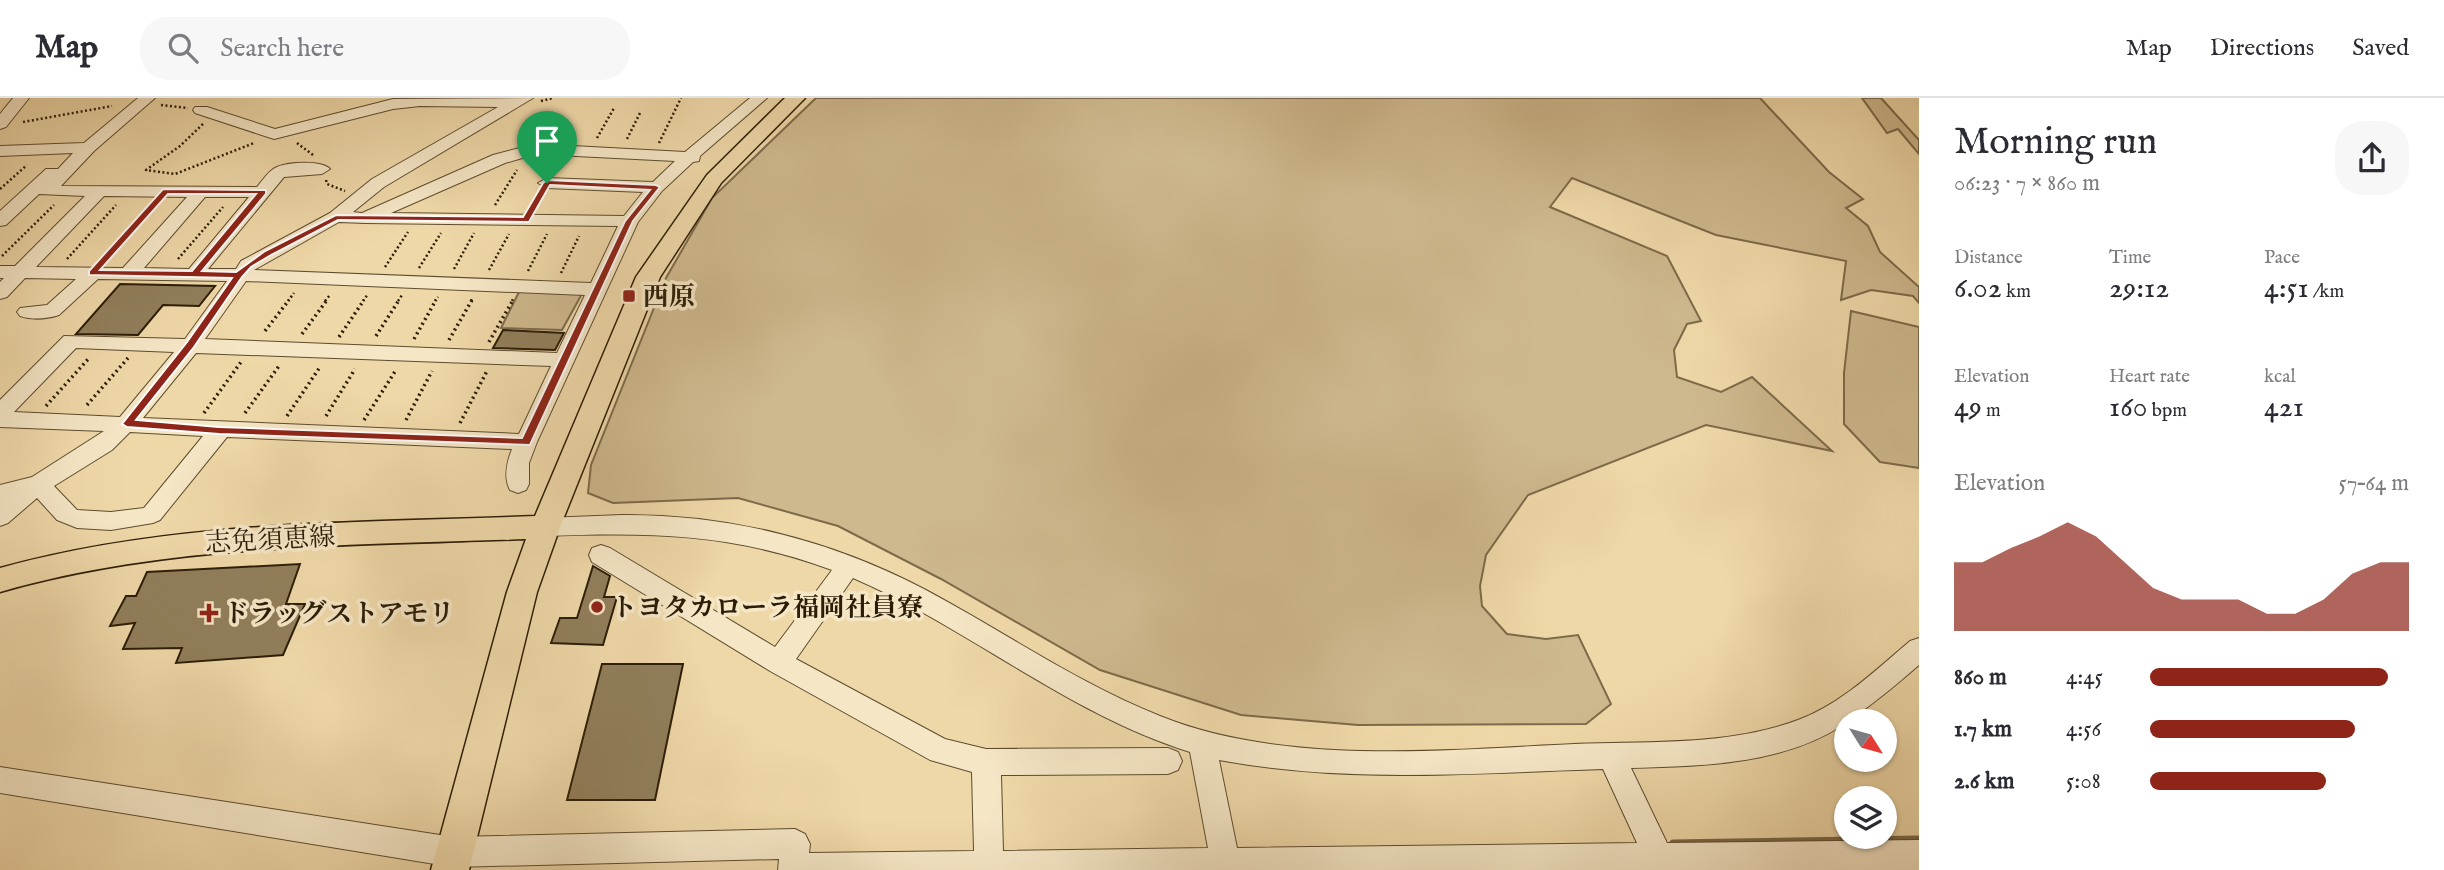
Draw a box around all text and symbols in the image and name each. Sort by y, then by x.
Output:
search box [140,17,630,80]
text: Map [35,27,98,69]
icon: search [164,29,202,67]
text: Search here [220,32,344,65]
text: Map [2126,33,2172,64]
text: Directions [2210,33,2314,64]
text: Saved [2352,33,2409,64]
pin [517,111,577,183]
text: Morning run [1954,119,2157,167]
button: share [2335,121,2409,195]
icon: arrive [528,122,566,160]
text: 06:23 · 7 × 860 m [1954,169,2100,198]
text: Distance [1954,246,2023,270]
text: Time [2109,246,2151,270]
text: Pace [2264,246,2300,270]
text: 6.02 [1954,270,2002,308]
text: 29:12 [2109,270,2169,308]
text: 4:51 [2264,270,2309,308]
text: km [2002,280,2031,304]
text: /km [2309,280,2344,304]
place label: 西原 [643,281,695,314]
marker: 西原 [621,288,637,304]
text: Elevation [1954,365,2029,389]
text: Heart rate [2109,365,2190,389]
text: kcal [2264,365,2296,389]
text: 49 [1954,389,1982,427]
text: 160 [2109,389,2148,427]
text: 421 [2264,389,2304,427]
text: m [1982,399,2001,423]
text: bpm [2148,399,2187,423]
text: Elevation [1954,469,2045,498]
text: 57–64 m [2338,469,2409,498]
street label: 志免須恵線 [204,521,336,560]
place label: トヨタカローラ福岡社員寮 [611,592,923,625]
place label: ドラッグストアモリ [223,598,454,631]
marker: トヨタカローラ福岡社員寮 [589,599,605,615]
marker: ドラッグストアモリ [201,605,217,621]
text: 860 m [1954,663,2007,692]
text: 4:45 [2066,663,2103,692]
north arrow [1834,709,1897,772]
map controls [1834,709,1897,849]
text: 1.7 km [1954,715,2012,744]
text: 4:56 [2066,715,2101,744]
text: 2.6 km [1954,767,2015,796]
text: 5:08 [2066,767,2101,796]
button: layers [1834,786,1897,849]

